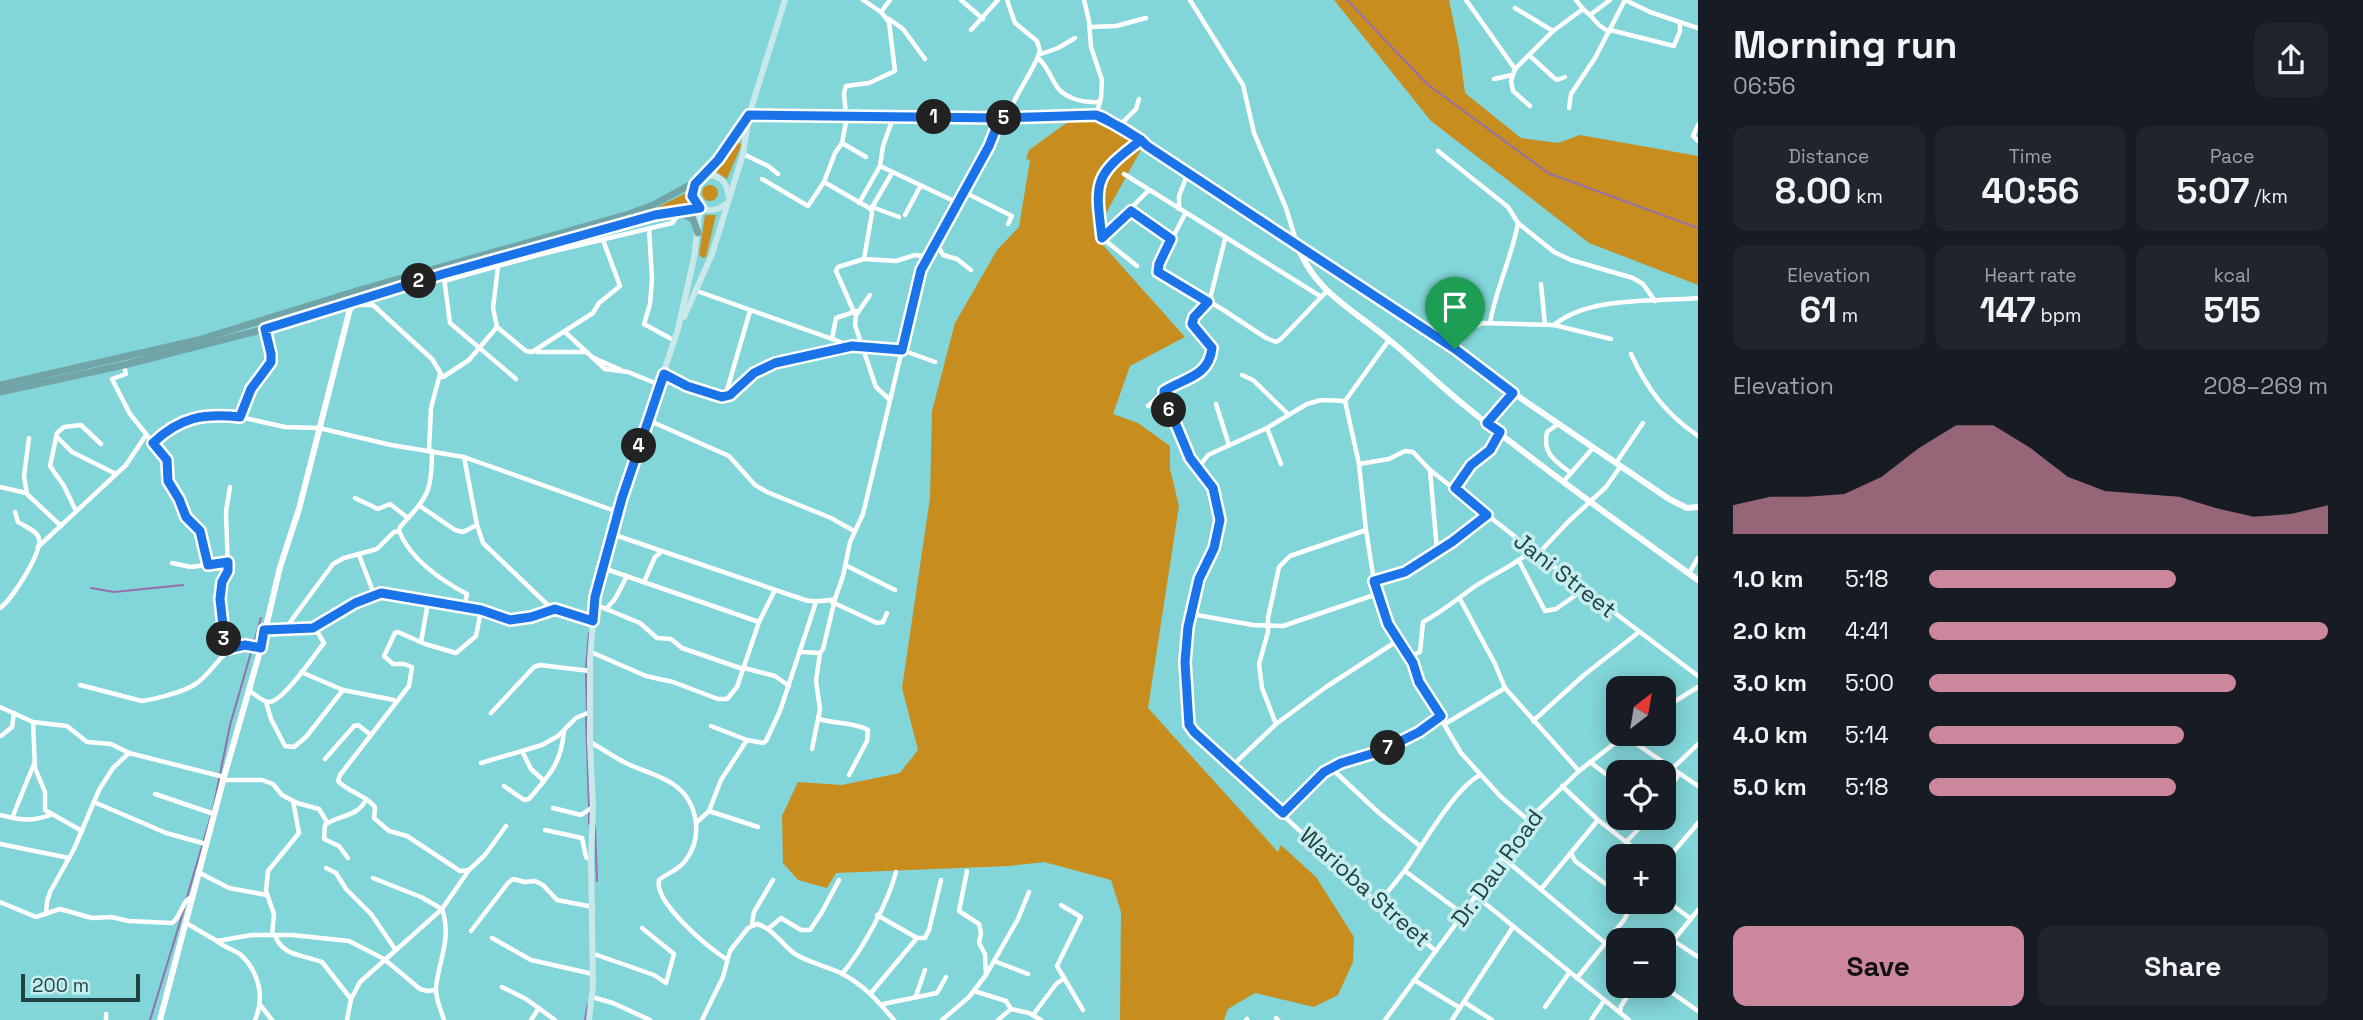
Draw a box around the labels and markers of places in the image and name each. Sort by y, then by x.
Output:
pin: 1 [916,100,951,134]
pin: 5 [986,100,1021,136]
pin: 2 [402,264,436,298]
pin [1425,277,1485,349]
pin: 6 [1152,392,1186,428]
pin: 4 [622,428,656,464]
pin: 3 [206,622,242,656]
pin: 7 [1370,730,1406,766]

